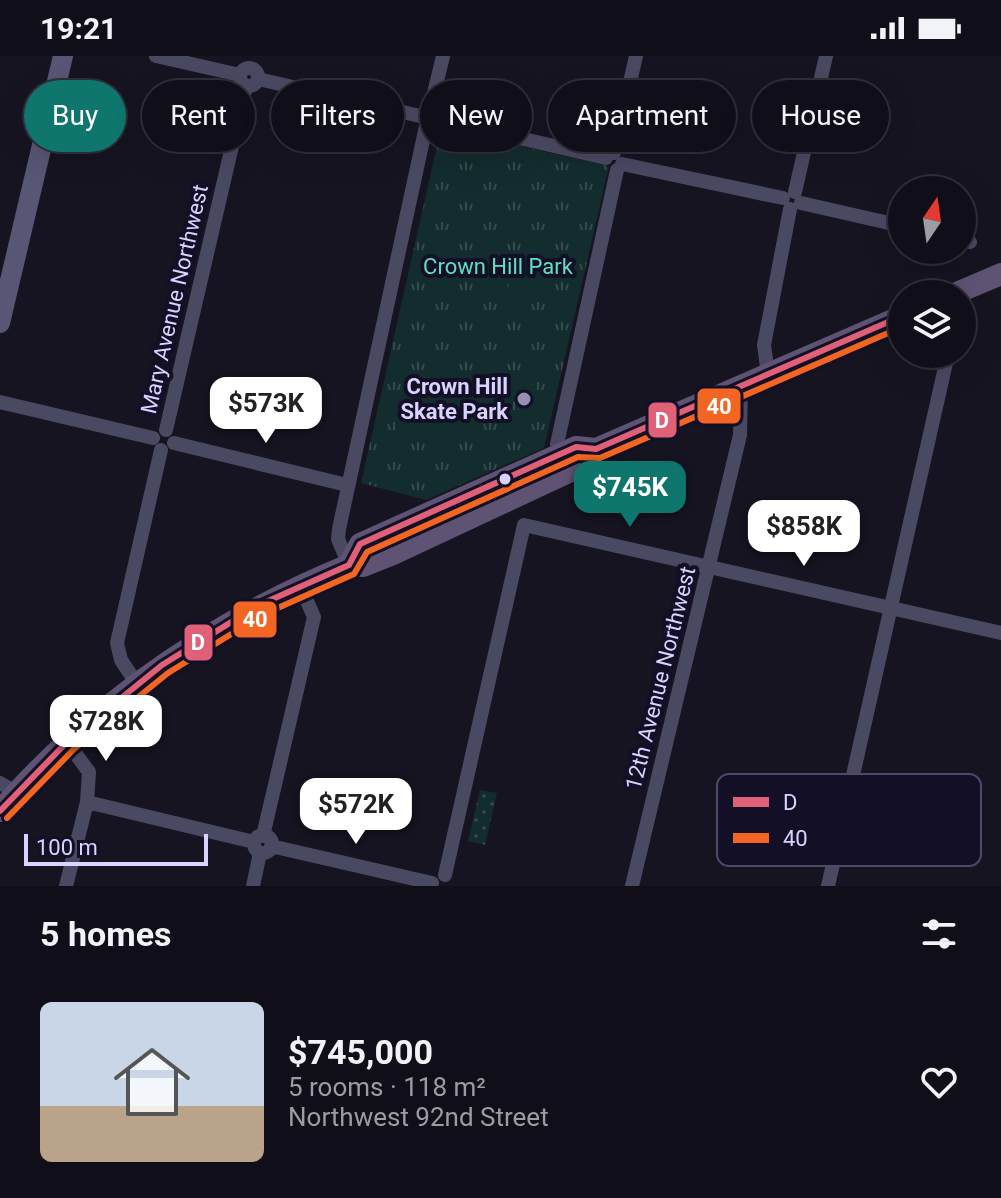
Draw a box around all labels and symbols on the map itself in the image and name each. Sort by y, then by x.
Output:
north arrow [888,176,976,264]
street label: Mary Avenue Northwest [136,182,213,416]
park label: Crown Hill Park [423,254,574,279]
place label: Crown Hill Skate Park [400,374,508,424]
pin: $573K [210,377,322,445]
line badge: 40 [696,387,742,425]
marker: Crown Hill Skate Park [515,390,533,408]
text: 40 [706,394,732,419]
line badge: D [647,401,678,439]
text: D [655,408,669,433]
pin: $745K [574,461,686,529]
unlabelled marker [497,471,513,487]
pin: $858K [748,500,860,568]
street label: 12th Avenue Northwest [621,564,700,792]
line badge: 40 [232,600,278,639]
text: 40 [242,607,268,632]
line badge: D [183,623,214,662]
text: D [191,630,205,655]
pin: $728K [50,695,162,763]
legend [717,774,981,866]
pin: $572K [300,778,412,846]
text: D [783,790,797,815]
text: 40 [783,826,808,851]
scale bar [24,830,208,866]

